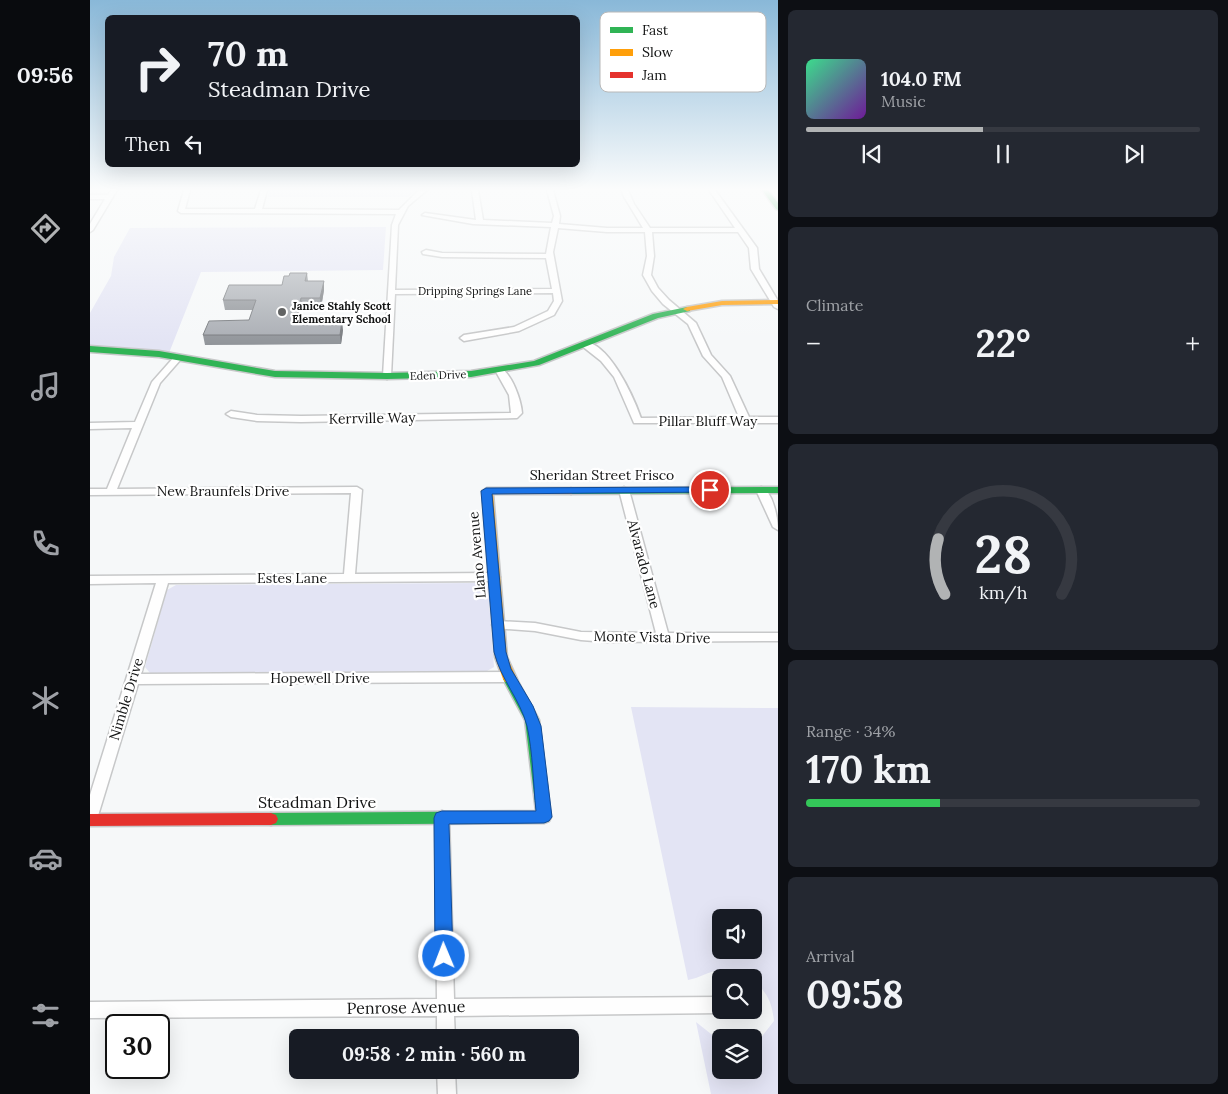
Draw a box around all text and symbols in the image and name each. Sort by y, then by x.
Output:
legend [600,12,766,92]
text: Fast [642,21,669,39]
text: 70 m [208,31,288,76]
icon: right [125,35,190,100]
text: Slow [642,43,674,61]
text: 09:56 [17,61,73,89]
text: Jam [641,66,667,84]
text: 104.0 FM [881,67,962,91]
text: Steadman Drive [208,75,370,103]
text: Music [881,91,926,111]
icon: left [180,130,208,158]
text: Then [125,132,170,156]
icon: previous [858,140,886,168]
icon: pause [989,140,1017,168]
icon: next [1120,140,1148,168]
icon: directions [28,211,63,246]
street label: Dripping Springs Lane [418,284,532,298]
text: Climate [806,295,863,315]
place label: Janice Stahly Scott Elementary School [292,299,392,326]
marker: Janice Stahly Scott Elementary School [276,306,288,318]
text: 22° [975,319,1031,367]
text: − [806,326,821,362]
text: + [1185,326,1200,362]
street label: Eden Drive [410,367,466,383]
icon: music [28,369,63,404]
street label: Kerrville Way [328,408,416,428]
street label: Pillar Bluff Way [659,412,758,430]
street label: Sheridan Street Frisco [530,466,674,484]
pin [689,469,731,511]
icon: arrive [696,476,724,504]
street label: New Braunfels Drive [157,482,290,500]
street label: Llano Avenue [464,510,490,599]
street label: Alvarado Lane [623,516,665,611]
text: 28 [974,521,1032,587]
icon: phone [28,526,63,561]
street label: Estes Lane [257,569,327,587]
text: km/h [979,581,1027,604]
street label: Monte Vista Drive [594,627,711,647]
street label: Nimble Drive [105,655,147,742]
street label: Hopewell Drive [270,669,370,687]
icon: climate [28,683,63,718]
text: Range · 34% [806,721,895,741]
text: 170 km [806,745,931,793]
street label: Steadman Drive [258,792,376,812]
icon: car [28,841,63,876]
map controls [712,909,762,1079]
button: sound [712,909,762,959]
position arrow [417,929,469,981]
text: Arrival [806,946,855,966]
button: search [712,969,762,1019]
text: 09:58 [806,970,904,1018]
street label: Penrose Avenue [346,996,466,1018]
icon: filters [28,998,63,1033]
speed limit sign: 30 [105,1014,170,1079]
button: layers [712,1029,762,1079]
text: 09:58 · 2 min · 560 m [342,1042,526,1066]

